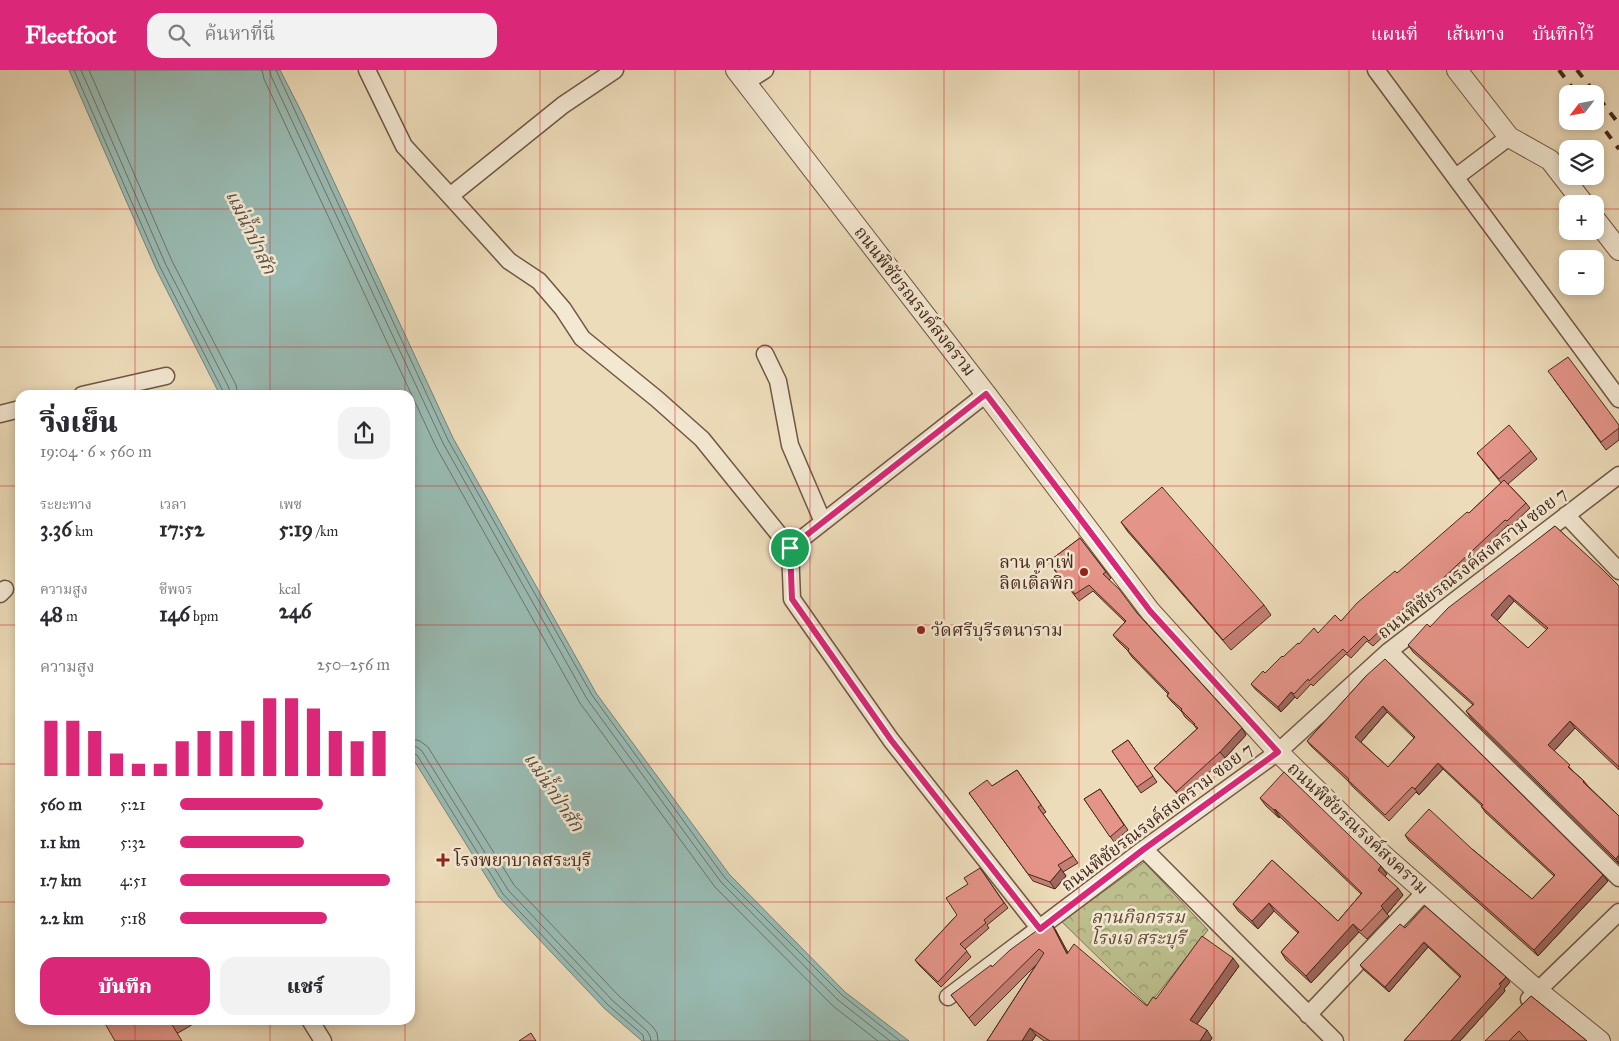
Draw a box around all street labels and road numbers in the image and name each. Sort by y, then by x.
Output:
street label: ถนนพิชัยรณรงค์สงคราม [849,221,981,381]
street label: ถนนพิชัยรณรงค์สงคราม ซอย 7 [1373,482,1571,644]
street label: ถนนพิชัยรณรงค์สงคราม ซอย 7 [1057,738,1257,896]
street label: ถนนพิชัยรณรงค์สงคราม [1283,757,1433,899]

